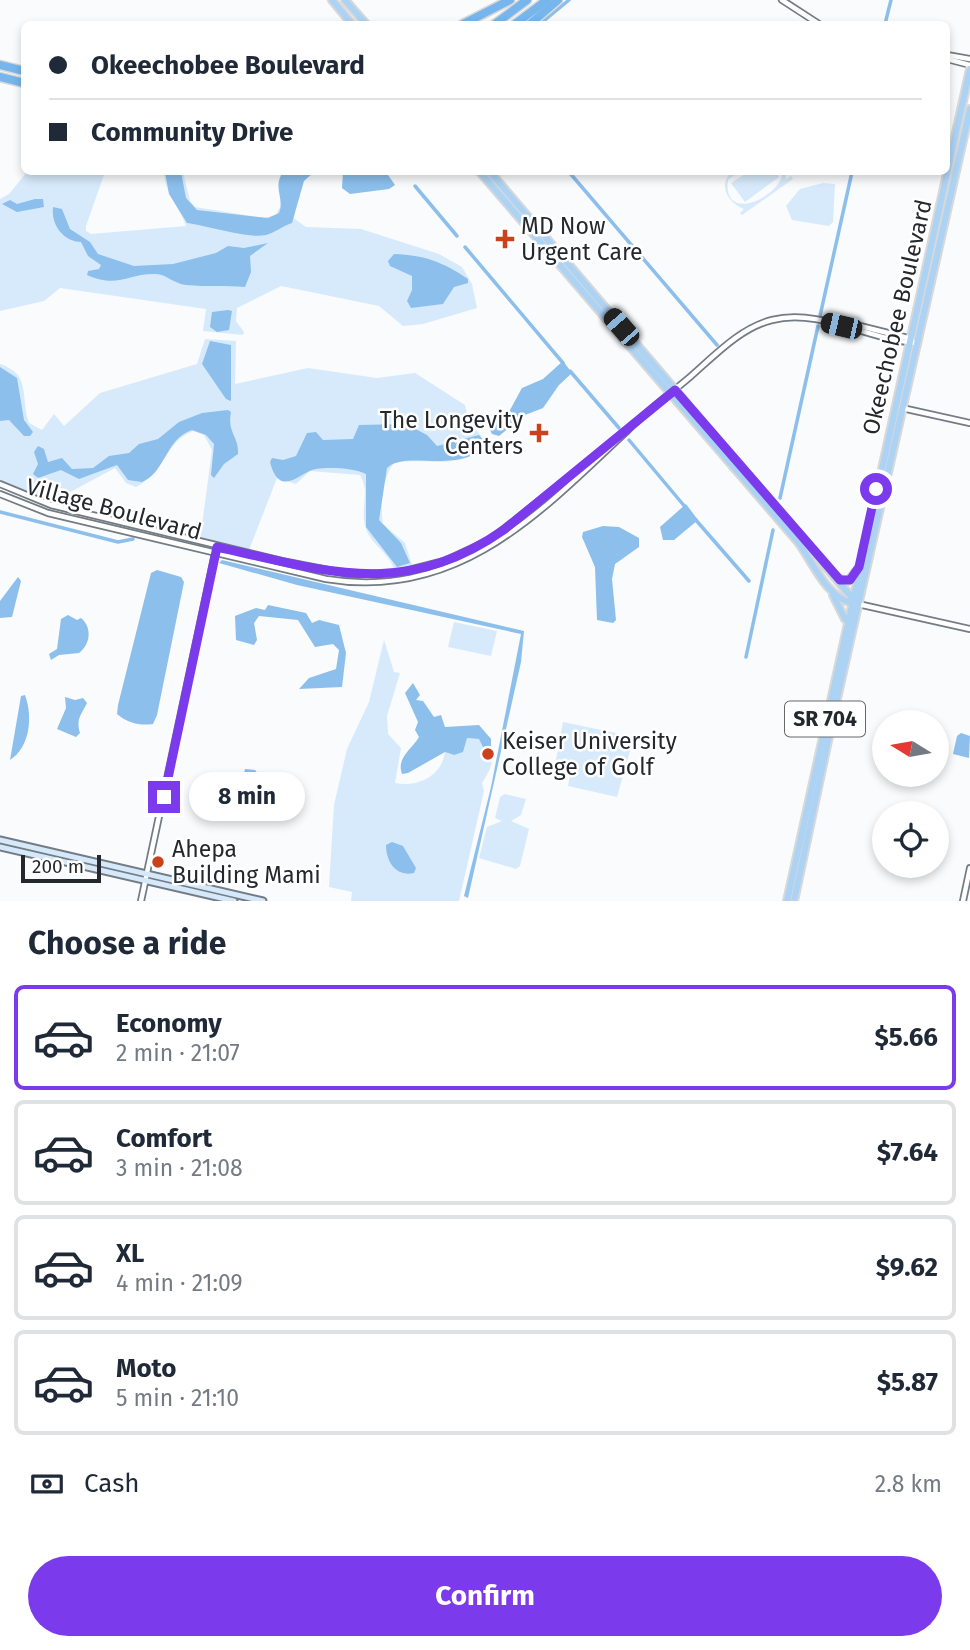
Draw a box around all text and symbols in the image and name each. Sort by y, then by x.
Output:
text: Okeechobee Boulevard [91,50,365,81]
text: Community Drive [91,117,293,148]
street label: Okeechobee Boulevard [856,197,938,437]
place label: MD Now Urgent Care [521,212,643,266]
marker: MD Now Urgent Care [495,229,515,249]
car [600,304,643,350]
car [819,311,864,341]
place label: The Longevity Centers [380,406,524,460]
marker: The Longevity Centers [529,423,549,443]
street label: Village Boulevard [23,472,205,546]
route start [860,473,892,505]
road number: SR 704 [785,702,865,736]
north arrow [872,710,948,788]
map controls [872,710,949,878]
place label: Keiser University College of Golf [502,727,677,781]
marker: Keiser University College of Golf [480,746,496,762]
callout: 8 min [188,772,304,822]
route end [148,781,180,813]
text: 8 min [218,782,276,810]
button: locate [872,801,949,878]
place label: Ahepa Building Mami [172,835,321,889]
scale bar [21,852,102,884]
marker: Ahepa Building Mami [150,854,166,870]
text: 200 m [32,855,84,878]
text: Choose a ride [28,924,226,962]
icon: car [32,1006,95,1069]
text: Economy [116,1008,222,1039]
text: $5.66 [874,1022,938,1053]
text: 2 min · 21:07 [116,1039,240,1067]
icon: car [32,1121,95,1184]
text: Comfort [116,1123,212,1154]
text: $7.64 [877,1137,938,1168]
text: 3 min · 21:08 [116,1154,243,1182]
icon: car [32,1236,95,1299]
text: XL [116,1238,144,1269]
text: $9.62 [876,1252,938,1283]
text: 4 min · 21:09 [116,1269,243,1297]
icon: car [32,1351,95,1414]
text: Moto [116,1353,176,1384]
text: $5.87 [877,1367,938,1398]
text: 5 min · 21:10 [116,1384,239,1412]
icon: cash [28,1465,66,1503]
text: Cash [84,1468,140,1499]
text: 2.8 km [875,1470,942,1498]
button: Confirm [28,1556,942,1636]

